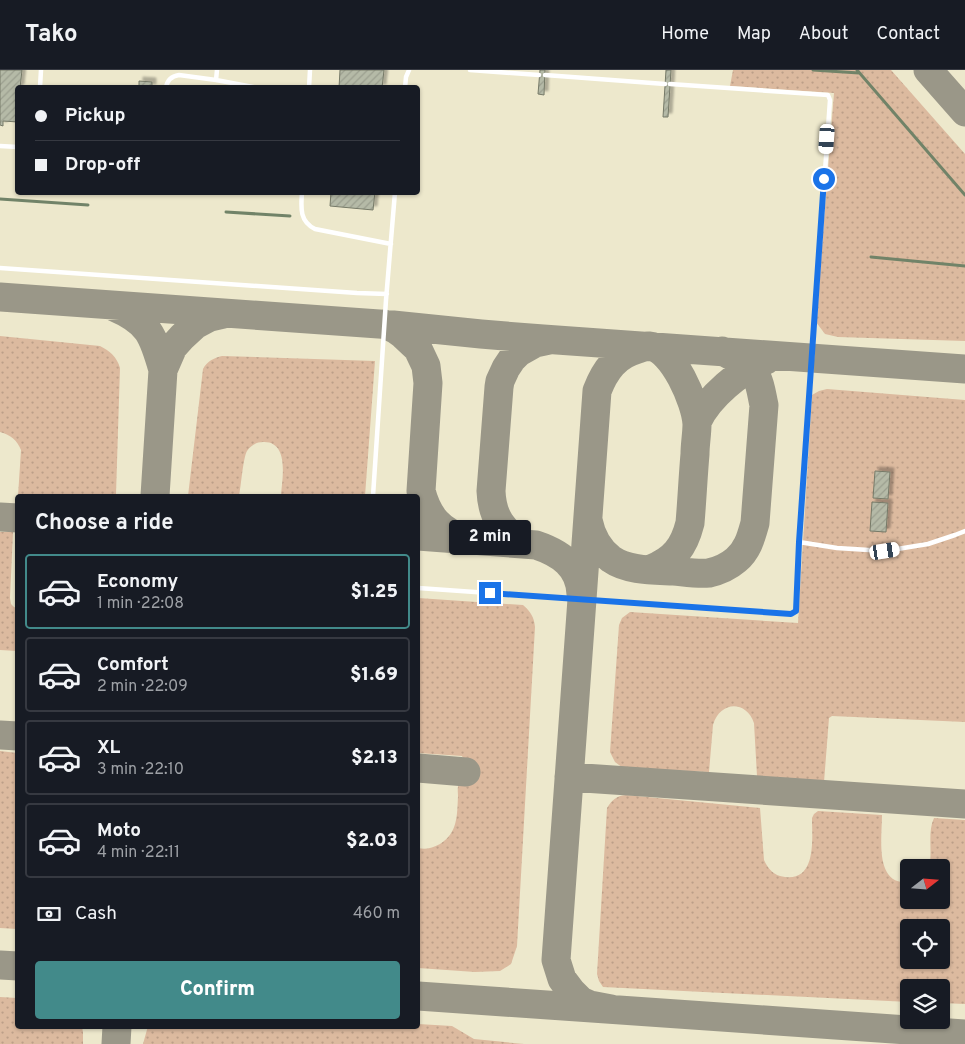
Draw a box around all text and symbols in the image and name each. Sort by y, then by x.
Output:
text: Tako [25,20,78,50]
text: Home [661,23,709,46]
text: Map [737,23,771,46]
text: About [799,23,848,46]
text: Contact [876,23,940,46]
text: Pickup [65,104,125,128]
car [818,124,835,154]
text: Drop-off [65,153,140,177]
route start [813,168,835,190]
text: Choose a ride [35,510,173,537]
callout: 2 min [449,520,531,556]
text: 2 min [469,527,511,547]
car [869,541,900,561]
icon: car [37,569,82,614]
text: Economy [97,570,178,594]
text: $1.25 [351,580,398,604]
route end [479,582,501,604]
text: 1 min · 22:08 [97,594,184,614]
icon: car [37,652,82,697]
text: Comfort [97,653,169,677]
text: $1.69 [350,663,398,687]
text: 2 min · 22:09 [97,677,188,697]
icon: car [37,735,82,780]
text: XL [97,736,120,760]
text: $2.13 [351,746,398,770]
text: 3 min · 22:10 [97,760,184,780]
icon: car [37,818,82,863]
text: Moto [97,819,141,843]
text: $2.03 [346,829,398,853]
text: 4 min · 22:11 [97,843,180,863]
north arrow [900,859,950,909]
map controls [900,859,950,1029]
icon: cash [35,900,63,928]
text: Cash [75,902,117,926]
text: 460 m [353,904,400,924]
button: locate [900,919,950,969]
button: Confirm [35,961,400,1019]
button: layers [900,979,950,1029]

